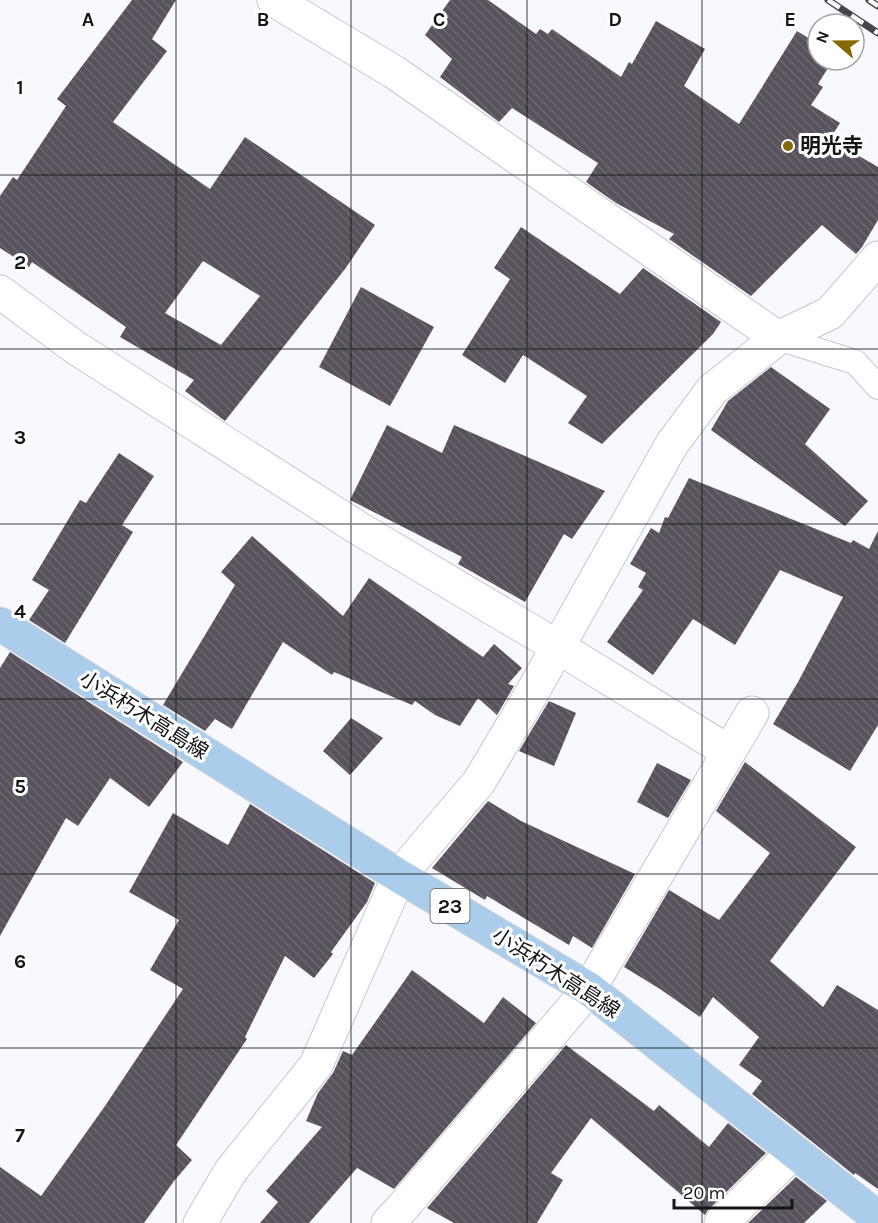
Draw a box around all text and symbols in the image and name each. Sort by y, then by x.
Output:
text: A [82,8,95,31]
text: B [257,8,269,31]
text: C [433,8,445,31]
text: D [608,8,622,31]
text: E [784,8,796,31]
north arrow [806,12,866,72]
text: N [811,28,833,46]
text: 1 [16,76,24,99]
place label: 明光寺 [800,134,863,158]
marker: 明光寺 [781,139,795,153]
text: 2 [14,251,26,274]
text: 3 [14,426,26,449]
text: 4 [14,600,26,623]
street label: 小浜朽木高島線 [75,666,213,764]
text: 5 [14,775,26,798]
road number: 23 [430,889,470,923]
street label: 小浜朽木高島線 [488,923,624,1023]
text: 6 [14,950,26,973]
text: 7 [15,1124,25,1147]
scale bar [674,1172,792,1210]
text: 20 m [683,1182,725,1204]

